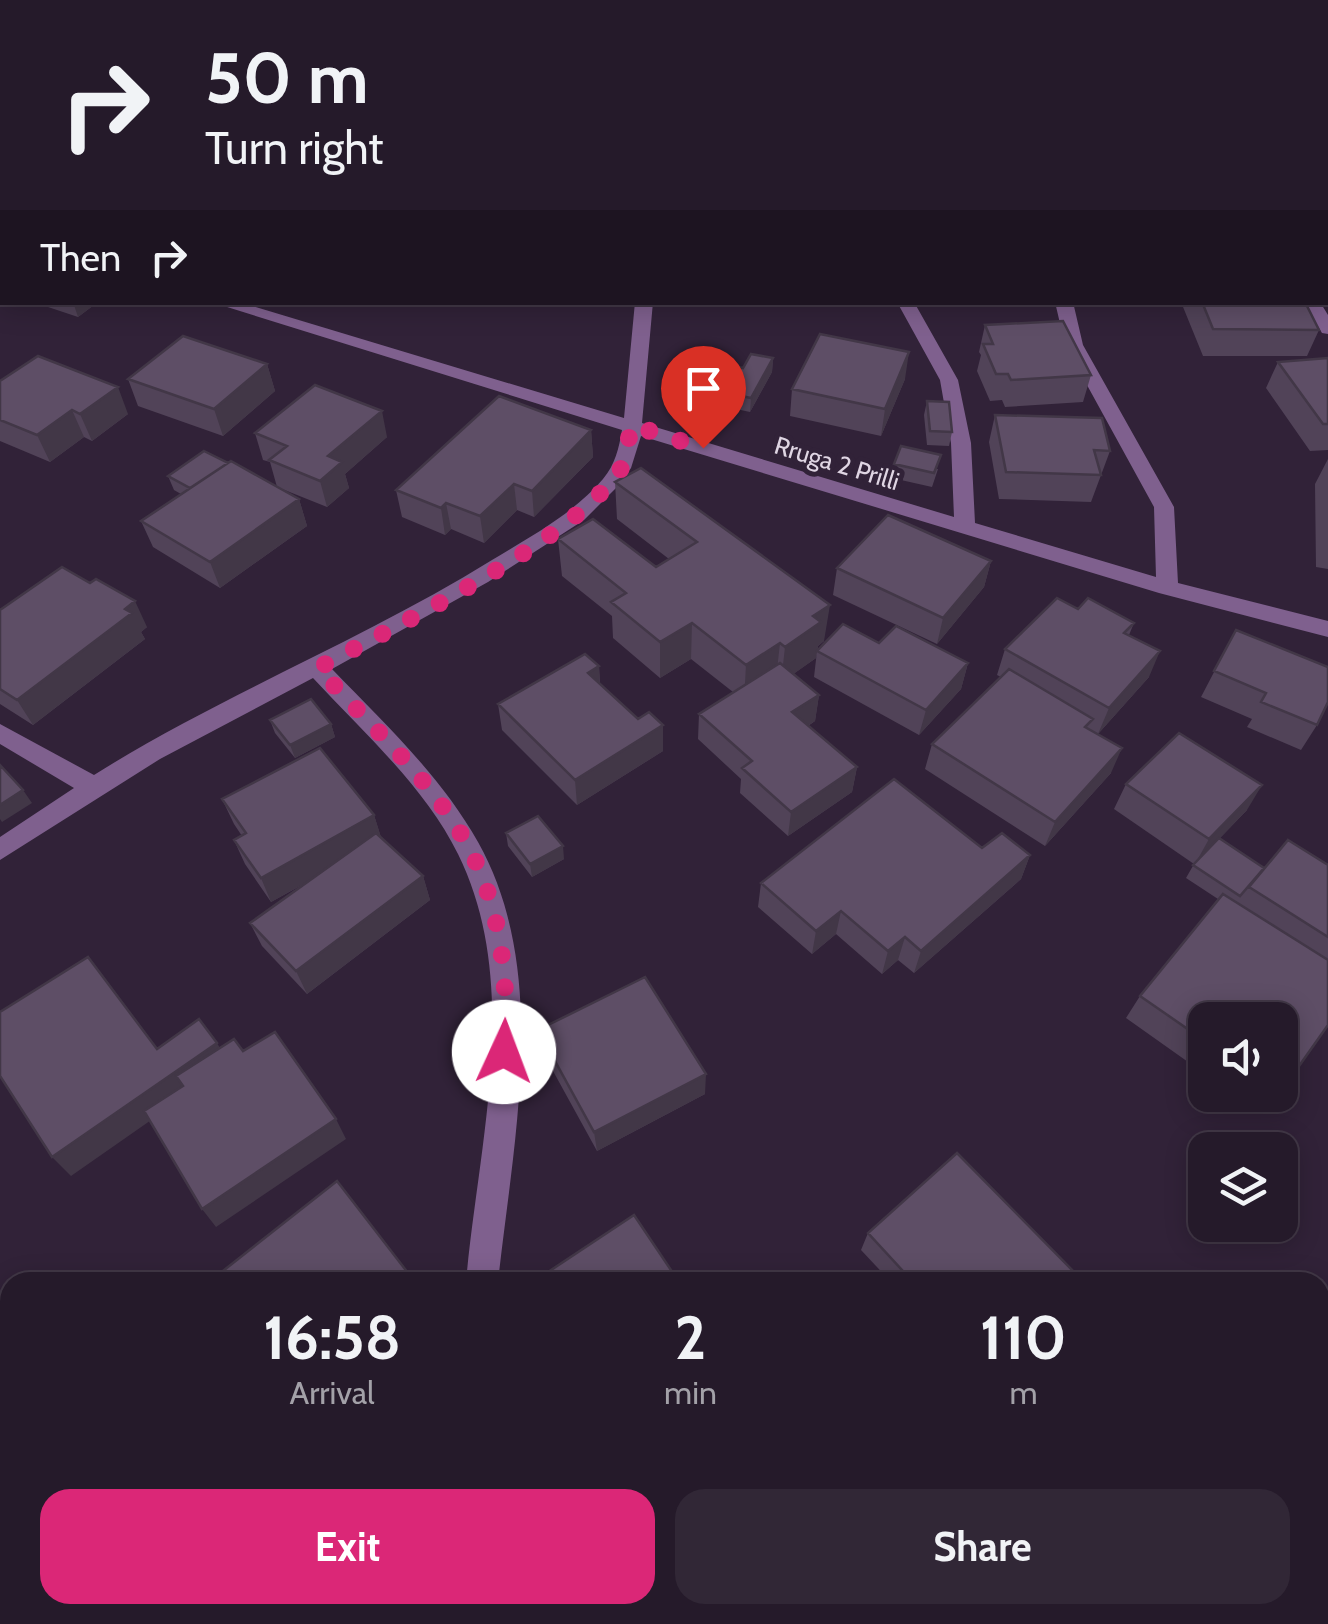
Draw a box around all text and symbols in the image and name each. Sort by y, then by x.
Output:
text: 50 m [205,35,369,121]
icon: right [40,40,170,170]
text: Turn right [205,121,384,175]
icon: right [141,230,196,285]
text: Then [40,234,121,281]
pin [661,346,746,449]
icon: arrive [676,361,731,416]
street label: Rruga 2 Prilli [771,430,903,496]
position arrow [452,1000,556,1104]
map controls [1188,1002,1298,1242]
button: sound [1188,1002,1298,1112]
button: layers [1188,1132,1298,1242]
text: 16:58 [263,1301,401,1374]
text: 2 [675,1301,706,1374]
text: 110 [980,1301,1067,1374]
text: Arrival [289,1373,375,1412]
text: min [664,1373,717,1412]
text: m [1009,1373,1037,1412]
button: Exit [40,1489,655,1604]
button: Share [675,1489,1290,1604]

